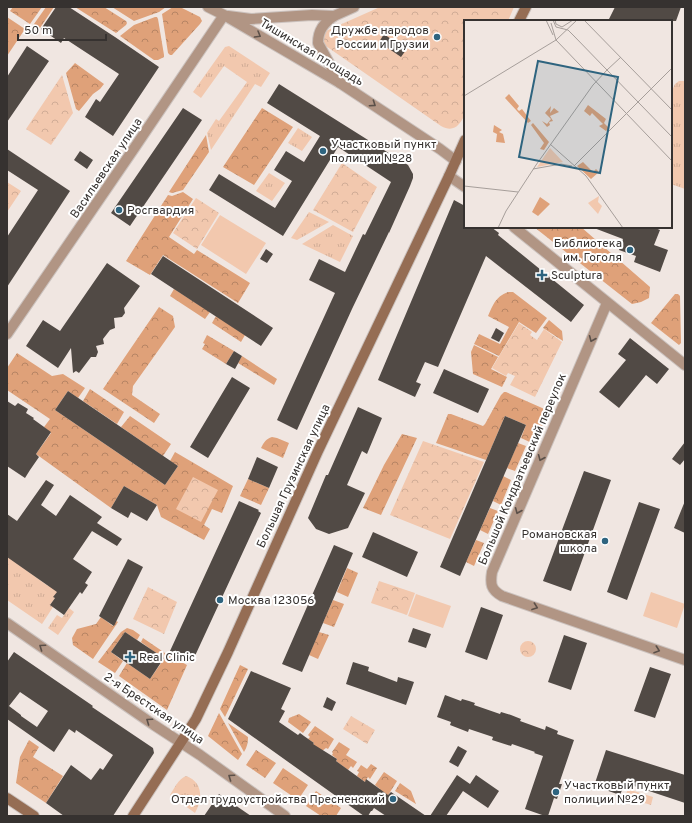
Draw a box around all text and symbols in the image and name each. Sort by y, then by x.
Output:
scale bar [18,16,106,42]
street label: Тишинская площадь [257,16,366,90]
inset map [464,20,672,228]
text: 50 m [24,23,52,39]
place label: Дружбе народов России и Грузии [331,23,429,53]
one-way arrow [254,30,261,37]
marker: Дружбе народов России и Грузии [432,32,442,42]
one-way arrow [369,100,376,107]
street label: Васильевская улица [67,115,146,222]
place label: Участковый пункт полиции №28 [331,137,437,167]
marker: Участковый пункт полиции №28 [318,146,328,156]
place label: Росгвардия [127,203,194,219]
marker: Росгвардия [114,205,124,215]
place label: Библиотека им. Гоголя [554,236,622,266]
marker: Библиотека им. Гоголя [625,245,635,255]
place label: Sculptura [551,268,602,284]
marker: Sculptura [536,269,548,281]
one-way arrow [589,335,597,342]
street label: Большой Кондратьевский переулок [475,371,571,568]
street label: Большая Грузинская улица [253,402,334,551]
one-way arrow [537,455,545,462]
one-way arrow [515,507,523,515]
place label: Романовская школа [521,527,597,557]
marker: Романовская школа [600,536,610,546]
place label: Москва 123056 [228,593,315,609]
marker: Москва 123056 [215,595,225,605]
one-way arrow [532,603,539,611]
one-way arrow [39,645,46,652]
one-way arrow [654,646,661,654]
place label: Real Clinic [139,650,195,666]
marker: Real Clinic [124,651,136,663]
street label: 2-я Брестская улица [100,669,207,748]
one-way arrow [146,719,153,726]
one-way arrow [228,775,235,782]
place label: Участковый пункт полиции №29 [564,778,670,808]
marker: Участковый пункт полиции №29 [551,787,561,797]
place label: Отдел трудоустройства Пресненский [171,792,385,808]
marker: Отдел трудоустройства Пресненский [388,794,398,804]

